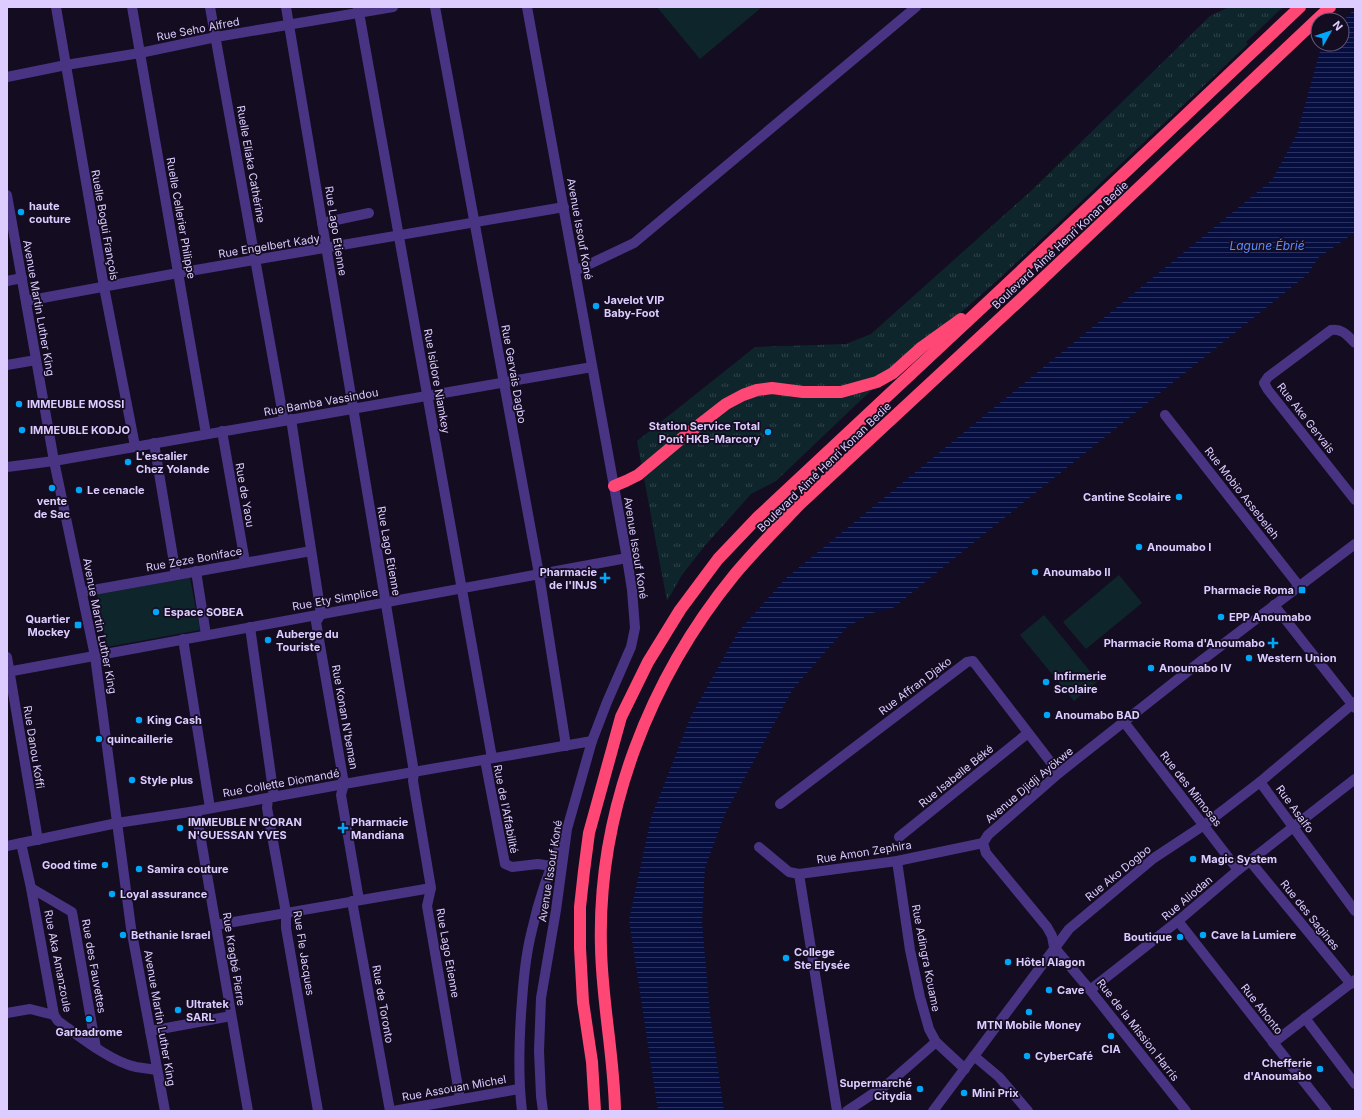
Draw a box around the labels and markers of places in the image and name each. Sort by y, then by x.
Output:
place label: haute couture [29,199,71,226]
marker: haute couture [16,207,26,217]
place label: Javelot VIP Baby-Foot [604,293,664,320]
marker: Javelot VIP Baby-Foot [591,301,601,311]
place label: IMMEUBLE MOSSI [27,397,124,411]
marker: IMMEUBLE MOSSI [14,399,24,409]
place label: Station Service Total Pont HKB-Marcory [649,419,760,446]
place label: IMMEUBLE KODJO [30,423,130,437]
marker: IMMEUBLE KODJO [17,425,27,435]
marker: Station Service Total Pont HKB-Marcory [763,427,773,437]
place label: L'escalier Chez Yolande [136,449,210,476]
marker: L'escalier Chez Yolande [123,457,133,467]
marker: vente de Sac [47,483,57,493]
place label: Le cenacle [87,483,145,497]
marker: Le cenacle [74,485,84,495]
place label: Cantine Scolaire [1083,490,1171,504]
marker: Cantine Scolaire [1174,492,1184,502]
place label: vente de Sac [34,494,71,521]
place label: Anoumabo I [1147,540,1211,554]
marker: Anoumabo I [1134,542,1144,552]
place label: Pharmacie de l'INJS [540,565,597,592]
place label: Anoumabo II [1043,565,1111,579]
marker: Anoumabo II [1030,567,1040,577]
marker: Pharmacie de l'INJS [600,573,610,583]
place label: Pharmacie Roma [1204,583,1294,597]
marker: Pharmacie Roma [1297,585,1307,595]
place label: Espace SOBEA [164,605,244,619]
marker: Espace SOBEA [151,607,161,617]
place label: EPP Anoumabo [1229,610,1312,624]
place label: Quartier Mockey [25,612,71,639]
marker: EPP Anoumabo [1216,612,1226,622]
marker: Quartier Mockey [73,620,83,630]
place label: Auberge du Touriste [276,627,339,654]
marker: Auberge du Touriste [263,635,273,645]
place label: Pharmacie Roma d'Anoumabo [1104,636,1265,650]
marker: Pharmacie Roma d'Anoumabo [1268,638,1278,648]
place label: Western Union [1257,651,1337,665]
marker: Western Union [1244,653,1254,663]
place label: Anoumabo IV [1159,661,1232,675]
marker: Anoumabo IV [1146,663,1156,673]
place label: Infirmerie Scolaire [1054,669,1107,696]
marker: Infirmerie Scolaire [1041,677,1051,687]
place label: Anoumabo BAD [1055,708,1140,722]
marker: Anoumabo BAD [1042,710,1052,720]
place label: King Cash [147,713,202,727]
marker: King Cash [134,715,144,725]
place label: quincaillerie [107,732,174,746]
marker: quincaillerie [94,734,104,744]
place label: Style plus [140,773,193,787]
marker: Style plus [127,775,137,785]
place label: IMMEUBLE N'GORAN N'GUESSAN YVES [188,815,302,842]
place label: Pharmacie Mandiana [351,815,409,842]
marker: IMMEUBLE N'GORAN N'GUESSAN YVES [175,823,185,833]
marker: Pharmacie Mandiana [338,823,348,833]
place label: Magic System [1201,852,1277,866]
marker: Magic System [1188,854,1198,864]
place label: Good time [42,858,97,872]
marker: Good time [100,860,110,870]
place label: Samira couture [147,862,229,876]
marker: Samira couture [134,864,144,874]
place label: Loyal assurance [120,887,208,901]
marker: Loyal assurance [107,889,117,899]
place label: Bethanie Israel [131,928,211,942]
place label: Cave la Lumiere [1211,928,1297,942]
marker: Bethanie Israel [118,930,128,940]
place label: Boutique [1124,930,1172,944]
marker: Cave la Lumiere [1198,930,1208,940]
marker: Boutique [1175,932,1185,942]
place label: College Ste Elysée [794,945,850,972]
marker: College Ste Elysée [781,953,791,963]
place label: Hôtel Alagon [1016,955,1085,969]
marker: Hôtel Alagon [1003,957,1013,967]
place label: Cave [1057,983,1085,997]
marker: Cave [1044,985,1054,995]
place label: Ultratek SARL [186,997,229,1024]
marker: Ultratek SARL [173,1005,183,1015]
marker: MTN Mobile Money [1024,1007,1034,1017]
marker: Garbadrome [84,1014,94,1024]
place label: MTN Mobile Money [977,1018,1082,1032]
place label: Garbadrome [55,1025,123,1039]
marker: CIA [1106,1031,1116,1041]
place label: CIA [1101,1042,1121,1056]
place label: CyberCafé [1035,1049,1093,1063]
marker: CyberCafé [1022,1051,1032,1061]
place label: Chefferie d'Anoumabo [1243,1056,1312,1083]
marker: Chefferie d'Anoumabo [1315,1064,1325,1074]
place label: Supermarché Citydia [839,1076,912,1103]
marker: Supermarché Citydia [915,1084,925,1094]
place label: Mini Prix [972,1086,1019,1100]
marker: Mini Prix [959,1088,969,1098]

